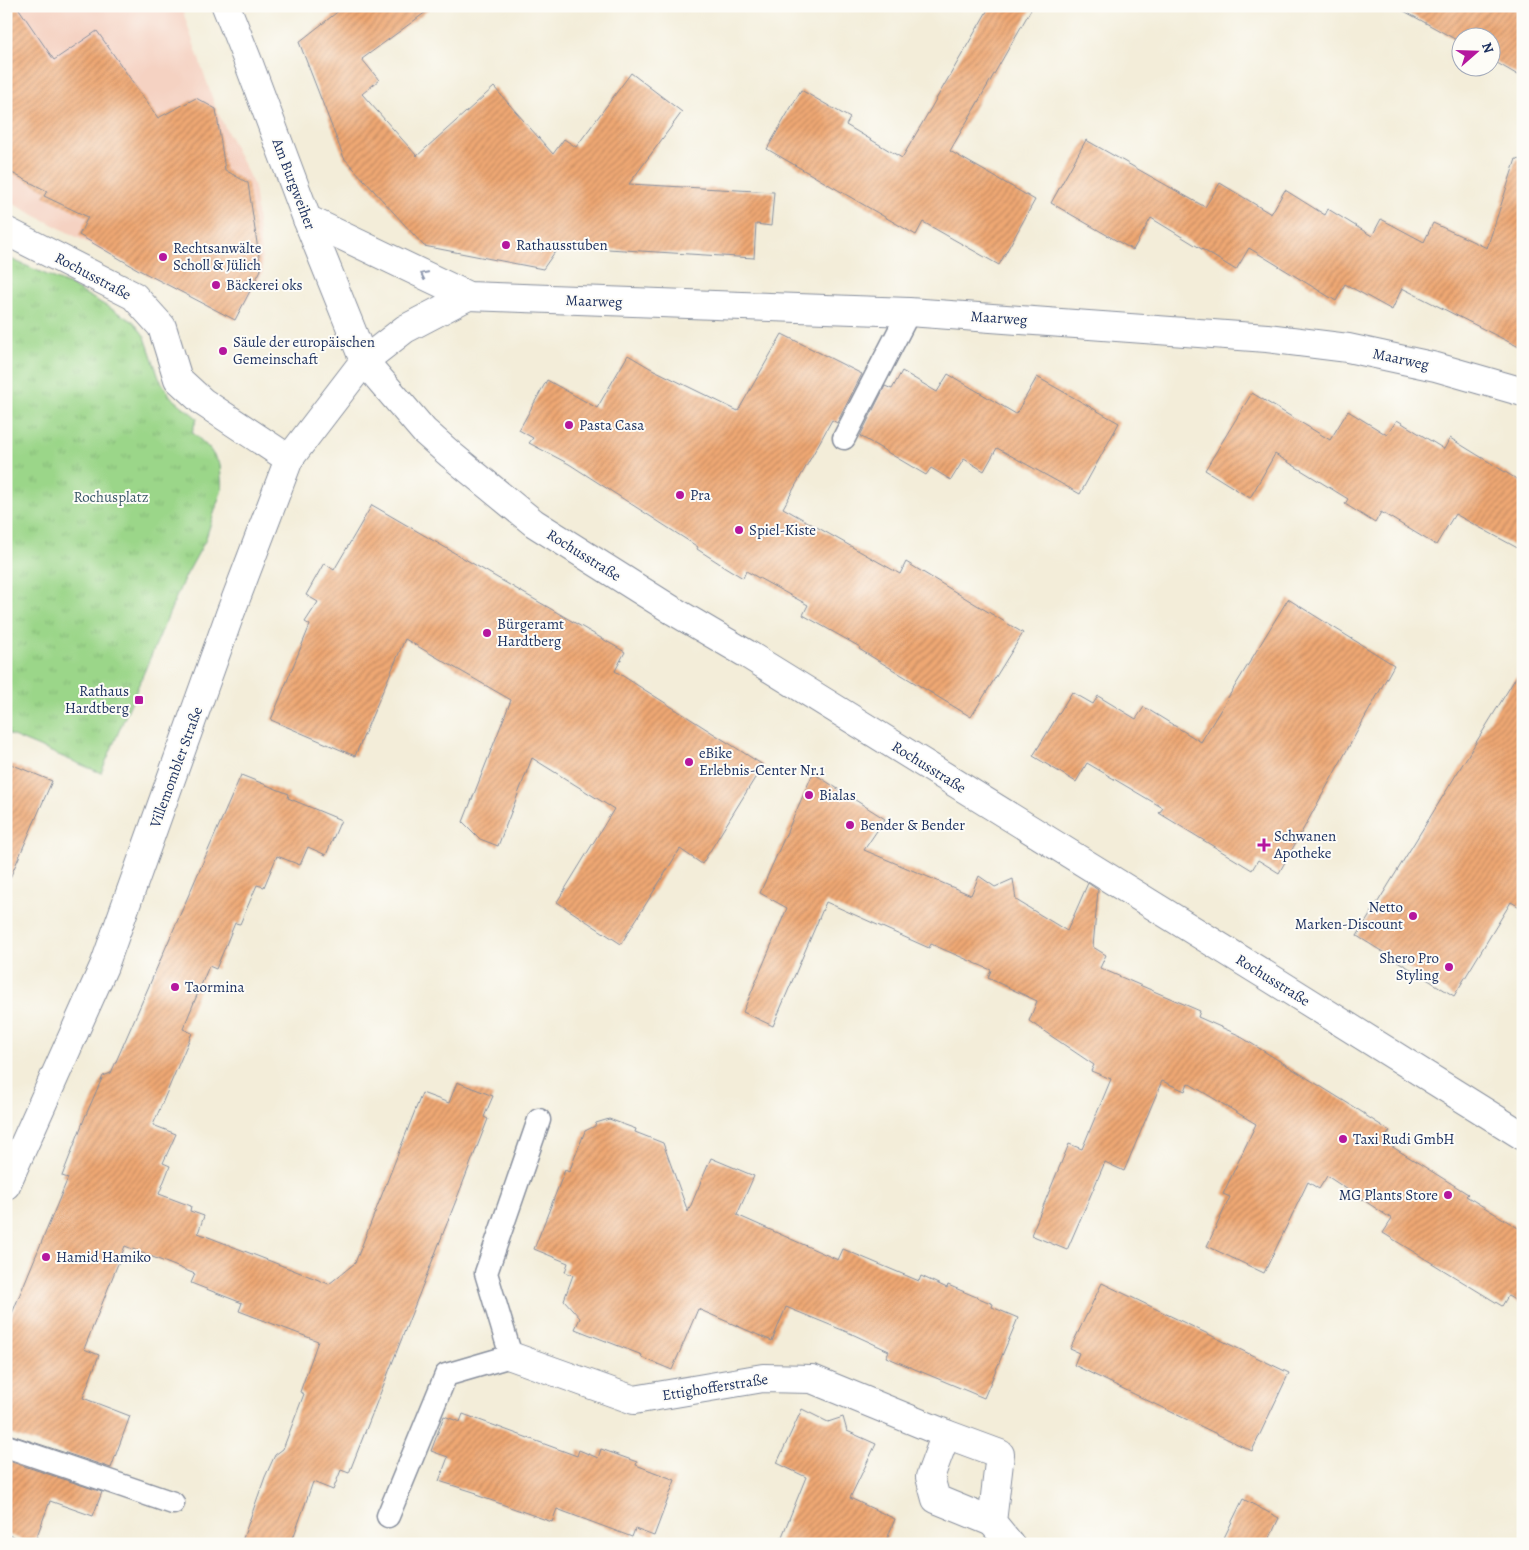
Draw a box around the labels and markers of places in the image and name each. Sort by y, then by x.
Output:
place label: Rathausstuben [516,235,608,255]
place label: Rechtsanwälte Scholl & Jülich [173,238,262,275]
marker: Rathausstuben [500,239,512,251]
marker: Rechtsanwälte Scholl & Jülich [157,251,169,263]
place label: Bäckerei oks [226,275,303,295]
marker: Bäckerei oks [210,279,222,291]
place label: Säule der europäischen Gemeinschaft [233,332,375,369]
marker: Säule der europäischen Gemeinschaft [217,345,229,357]
place label: Pasta Casa [579,415,644,435]
marker: Pasta Casa [563,419,575,431]
place label: Pra [690,485,711,505]
marker: Pra [674,489,686,501]
place label: Spiel-Kiste [749,520,816,540]
marker: Spiel-Kiste [733,524,745,536]
place label: Bürgeramt Hardtberg [497,614,564,651]
marker: Bürgeramt Hardtberg [481,627,493,639]
place label: Rathaus Hardtberg [65,681,129,718]
marker: Rathaus Hardtberg [133,694,145,706]
place label: eBike Erlebnis-Center Nr.1 [699,743,825,780]
marker: eBike Erlebnis-Center Nr.1 [683,756,695,768]
place label: Bialas [819,785,856,805]
marker: Bialas [803,789,815,801]
place label: Bender & Bender [860,815,965,835]
marker: Bender & Bender [844,819,856,831]
place label: Schwanen Apotheke [1273,826,1336,863]
marker: Schwanen Apotheke [1258,839,1270,851]
place label: Netto Marken-Discount [1295,897,1403,934]
marker: Netto Marken-Discount [1407,910,1419,922]
place label: Shero Pro Styling [1379,948,1439,985]
marker: Shero Pro Styling [1443,961,1455,973]
place label: Taormina [185,977,245,997]
marker: Taormina [169,981,181,993]
place label: Taxi Rudi GmbH [1353,1129,1455,1149]
marker: Taxi Rudi GmbH [1337,1133,1349,1145]
place label: MG Plants Store [1339,1185,1438,1205]
marker: MG Plants Store [1442,1189,1454,1201]
place label: Hamid Hamiko [56,1247,151,1267]
marker: Hamid Hamiko [40,1251,52,1263]

